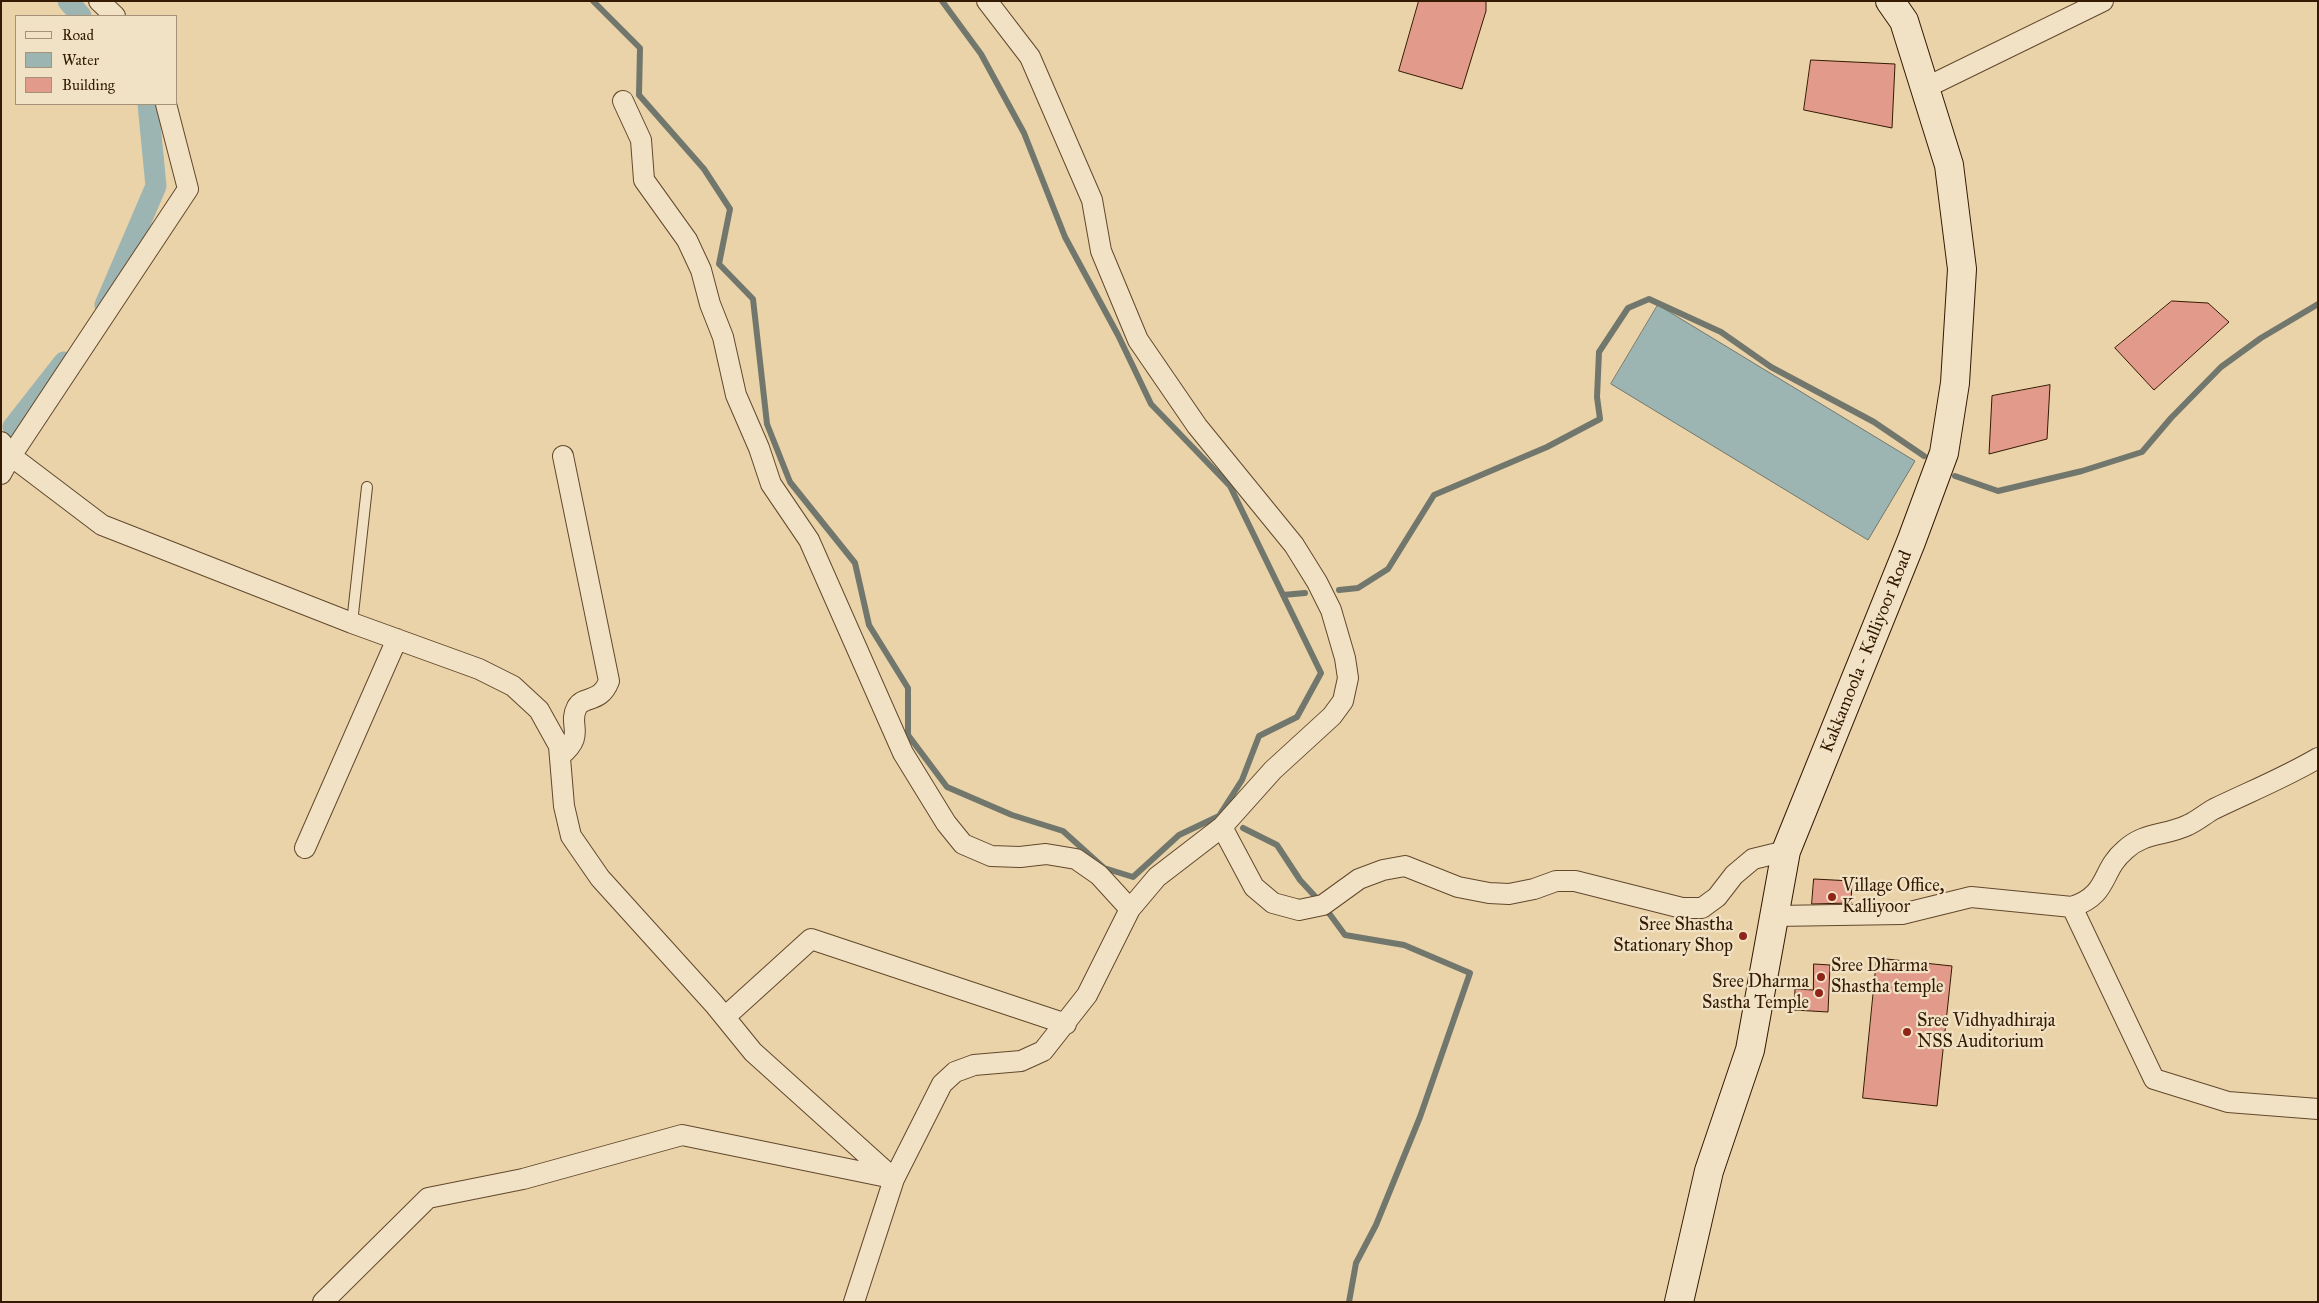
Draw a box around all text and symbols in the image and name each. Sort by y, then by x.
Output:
legend [15,15,178,105]
text: Road [62,26,94,44]
text: Water [62,51,99,69]
text: Building [62,76,115,94]
street label: Kakkamoola - Kalliyoor Road [1817,548,1917,756]
place label: Village Office, Kalliyoor [1842,876,1944,919]
marker: Village Office, Kalliyoor [1826,891,1838,903]
place label: Sree Shastha Stationary Shop [1613,915,1733,958]
marker: Sree Shastha Stationary Shop [1737,930,1749,942]
place label: Sree Dharma Shastha temple [1831,956,1944,999]
marker: Sree Dharma Shastha temple [1815,971,1827,983]
place label: Sree Dharma Sastha Temple [1702,972,1809,1014]
marker: Sree Dharma Sastha Temple [1813,987,1825,999]
place label: Sree Vidhyadhiraja NSS Auditorium [1917,1011,2055,1054]
marker: Sree Vidhyadhiraja NSS Auditorium [1901,1026,1913,1038]

